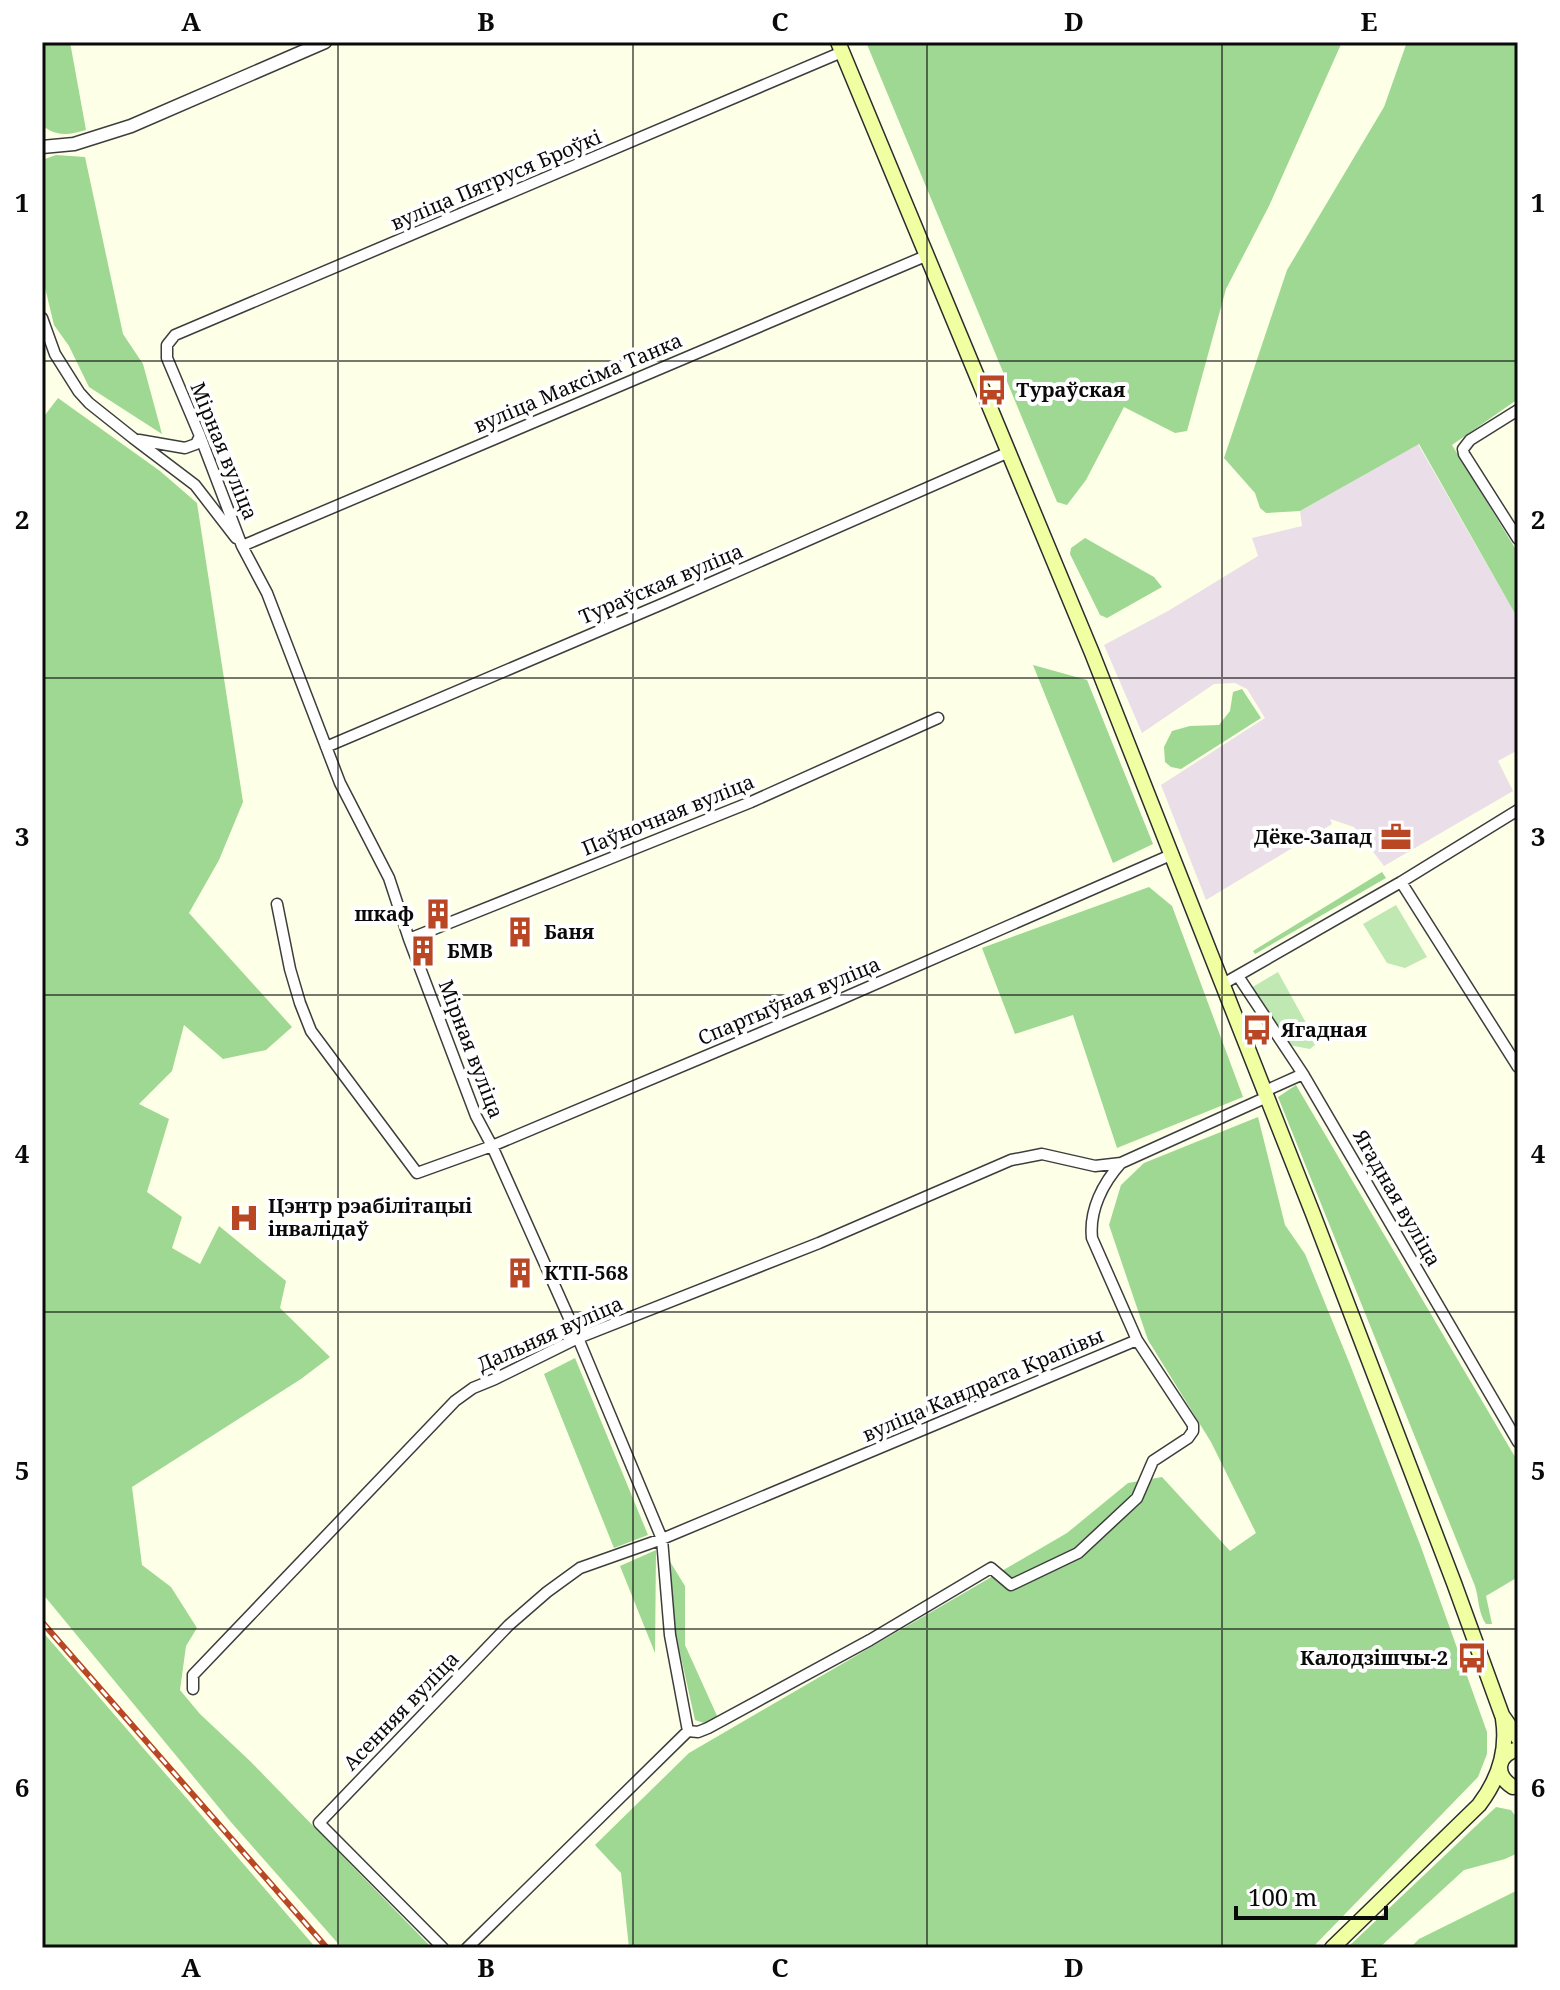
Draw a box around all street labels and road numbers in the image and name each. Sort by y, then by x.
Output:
street label: вуліца Пятруся Броўкі [386,123,606,236]
street label: вуліца Максіма Танка [469,326,686,439]
street label: Мірная вуліца [185,378,264,524]
street label: Тураўская вуліца [575,537,747,630]
street label: Паўночная вуліца [578,768,758,861]
street label: Спартыўная вуліца [694,950,884,1051]
street label: Мірная вуліца [433,976,510,1122]
street label: Ягадная вуліца [1347,1123,1448,1271]
street label: Дальняя вуліца [473,1289,627,1378]
street label: вуліца Кандрата Крапівы [858,1321,1108,1448]
street label: Асенняя вуліца [337,1645,464,1776]

